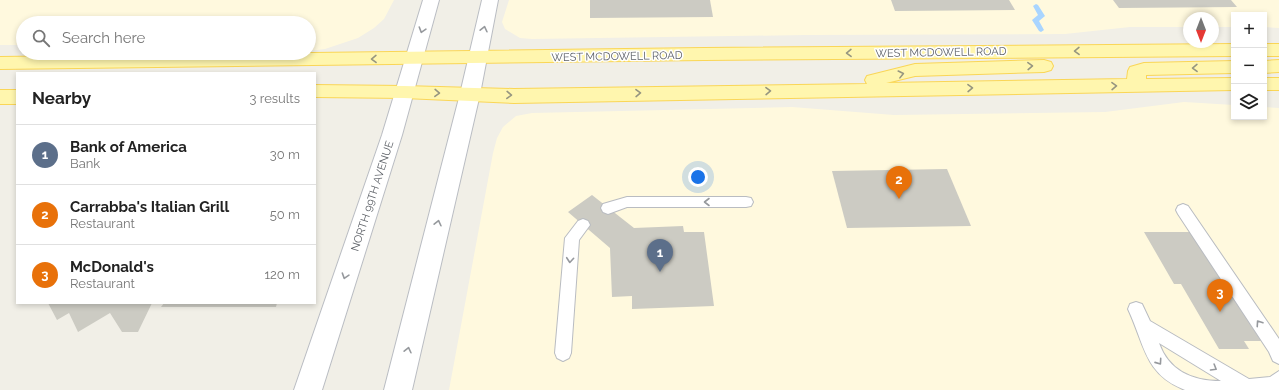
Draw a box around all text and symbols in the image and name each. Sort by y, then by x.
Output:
north arrow [1183,12,1219,48]
map controls [1231,12,1267,120]
button: + [1231,12,1267,48]
search box [16,16,316,60]
one-way arrow [418,26,427,33]
one-way arrow [479,26,487,32]
icon: search [30,27,52,49]
text: Search here [62,29,145,47]
street label: WEST MCDOWELL ROAD [875,45,1007,60]
one-way arrow [1074,47,1080,55]
button: − [1231,48,1267,84]
street label: WEST MCDOWELL ROAD [551,49,683,64]
one-way arrow [846,49,852,57]
one-way arrow [371,55,377,63]
one-way arrow [1027,62,1033,70]
one-way arrow [1192,64,1198,72]
one-way arrow [897,70,904,79]
one-way arrow [1111,82,1117,90]
one-way arrow [967,84,973,92]
button: layers [1231,84,1267,120]
one-way arrow [765,87,771,95]
text: Nearby [32,88,91,108]
one-way arrow [434,89,440,97]
one-way arrow [635,89,641,98]
text: 3 results [250,91,300,106]
one-way arrow [506,91,512,100]
text: Bank of America [70,138,187,156]
street label: NORTH 99TH AVENUE [348,139,397,253]
text: 1 [42,147,48,162]
text: 30 m [270,147,300,162]
text: Bank [70,156,100,171]
pin: 2 [886,166,912,199]
your location [688,167,708,187]
text: Carrabba's Italian Grill [70,198,229,216]
one-way arrow [704,198,710,206]
text: 2 [41,207,49,222]
text: 50 m [270,207,300,222]
text: Restaurant [70,216,135,231]
one-way arrow [433,220,441,227]
pin: 1 [647,239,673,272]
one-way arrow [566,257,575,263]
text: McDonald's [70,258,154,276]
text: 3 [41,267,49,282]
text: 120 m [264,267,300,282]
one-way arrow [342,272,350,279]
text: Restaurant [70,276,135,291]
pin: 3 [1207,279,1233,312]
one-way arrow [1256,320,1264,327]
one-way arrow [403,347,411,353]
one-way arrow [1154,358,1162,365]
one-way arrow [1210,363,1217,370]

